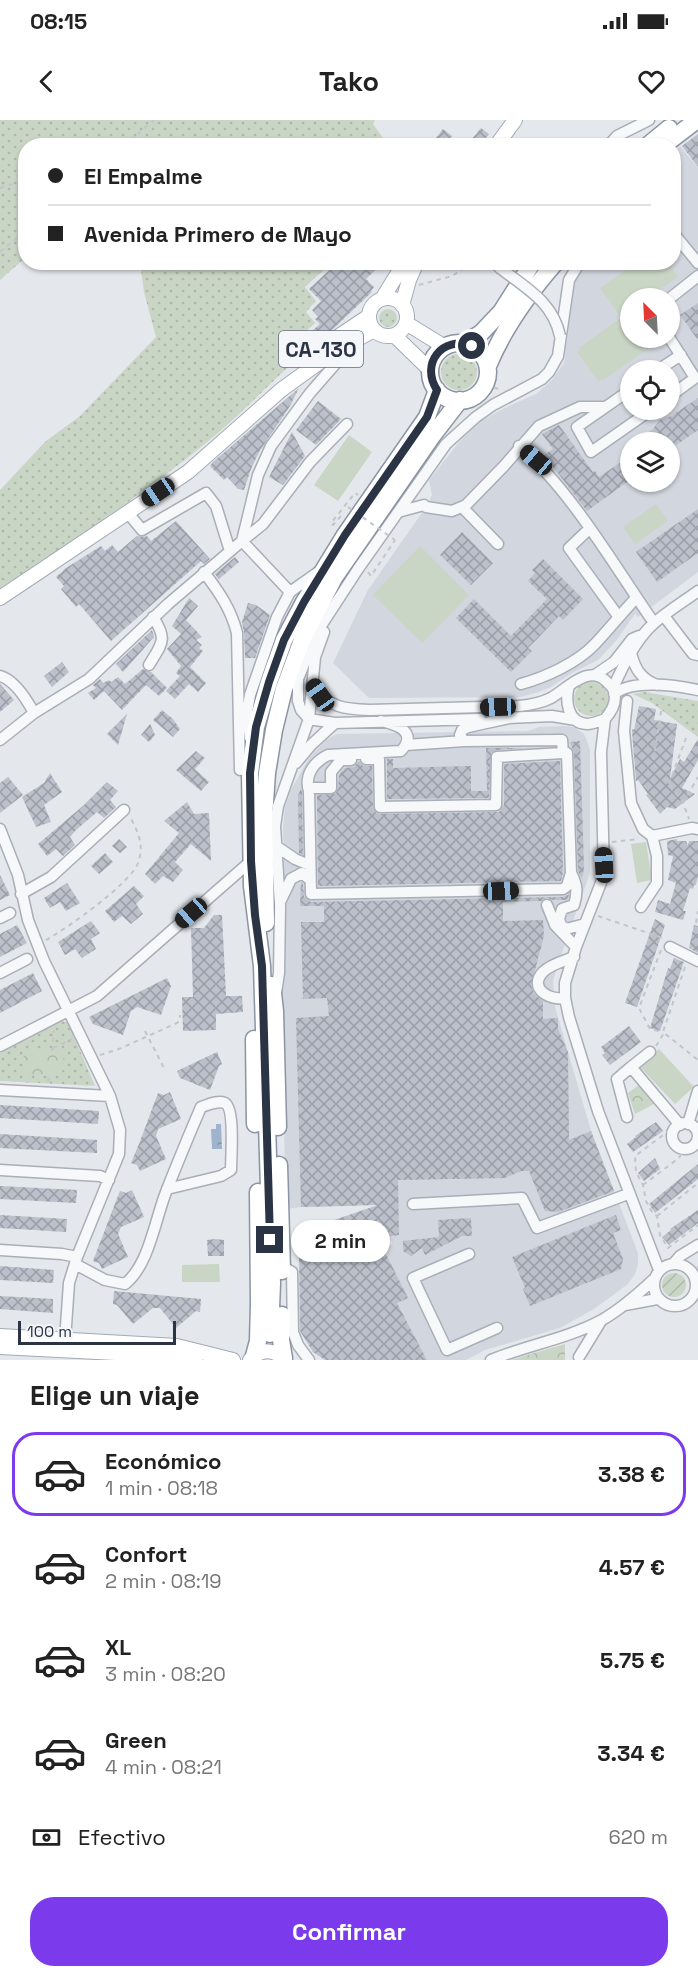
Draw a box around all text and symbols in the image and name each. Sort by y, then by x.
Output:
text: 08:15 [30,7,87,35]
text: Tako [319,64,379,99]
icon: back [30,65,63,98]
icon: heart [635,65,668,98]
text: El Empalme [84,162,203,190]
text: Avenida Primero de Mayo [84,220,352,248]
north arrow [620,288,680,348]
map controls [620,288,680,492]
road number: CA-130 [279,331,363,367]
route start [458,332,485,359]
button: locate [620,360,680,420]
button: layers [620,432,680,492]
car [516,442,556,478]
car [138,474,178,510]
car [302,675,338,715]
car [480,697,516,717]
car [594,847,614,883]
car [483,881,519,901]
car [172,894,210,932]
callout: 2 min [291,1219,390,1261]
route end [256,1226,283,1253]
text: 2 min [315,1228,366,1254]
scale bar [18,1318,176,1346]
text: 100 m [27,1321,72,1342]
text: Elige un viaje [30,1378,200,1413]
icon: car [33,1447,87,1501]
text: Económico [105,1447,222,1475]
text: 3.38 € [598,1460,665,1488]
text: 1 min · 08:18 [105,1475,218,1501]
icon: car [33,1540,87,1594]
text: Confort [105,1540,187,1568]
text: 4.57 € [599,1553,665,1581]
text: 2 min · 08:19 [105,1568,222,1594]
icon: car [33,1633,87,1687]
text: XL [105,1633,131,1661]
text: 5.75 € [600,1646,665,1674]
text: 3 min · 08:20 [105,1661,226,1687]
icon: car [33,1726,87,1780]
text: Green [105,1726,167,1754]
text: 3.34 € [597,1739,665,1767]
text: 4 min · 08:21 [105,1754,222,1780]
icon: cash [30,1821,63,1854]
text: Efectivo [78,1823,166,1851]
text: 620 m [609,1824,668,1850]
button: Confirmar [30,1897,668,1966]

